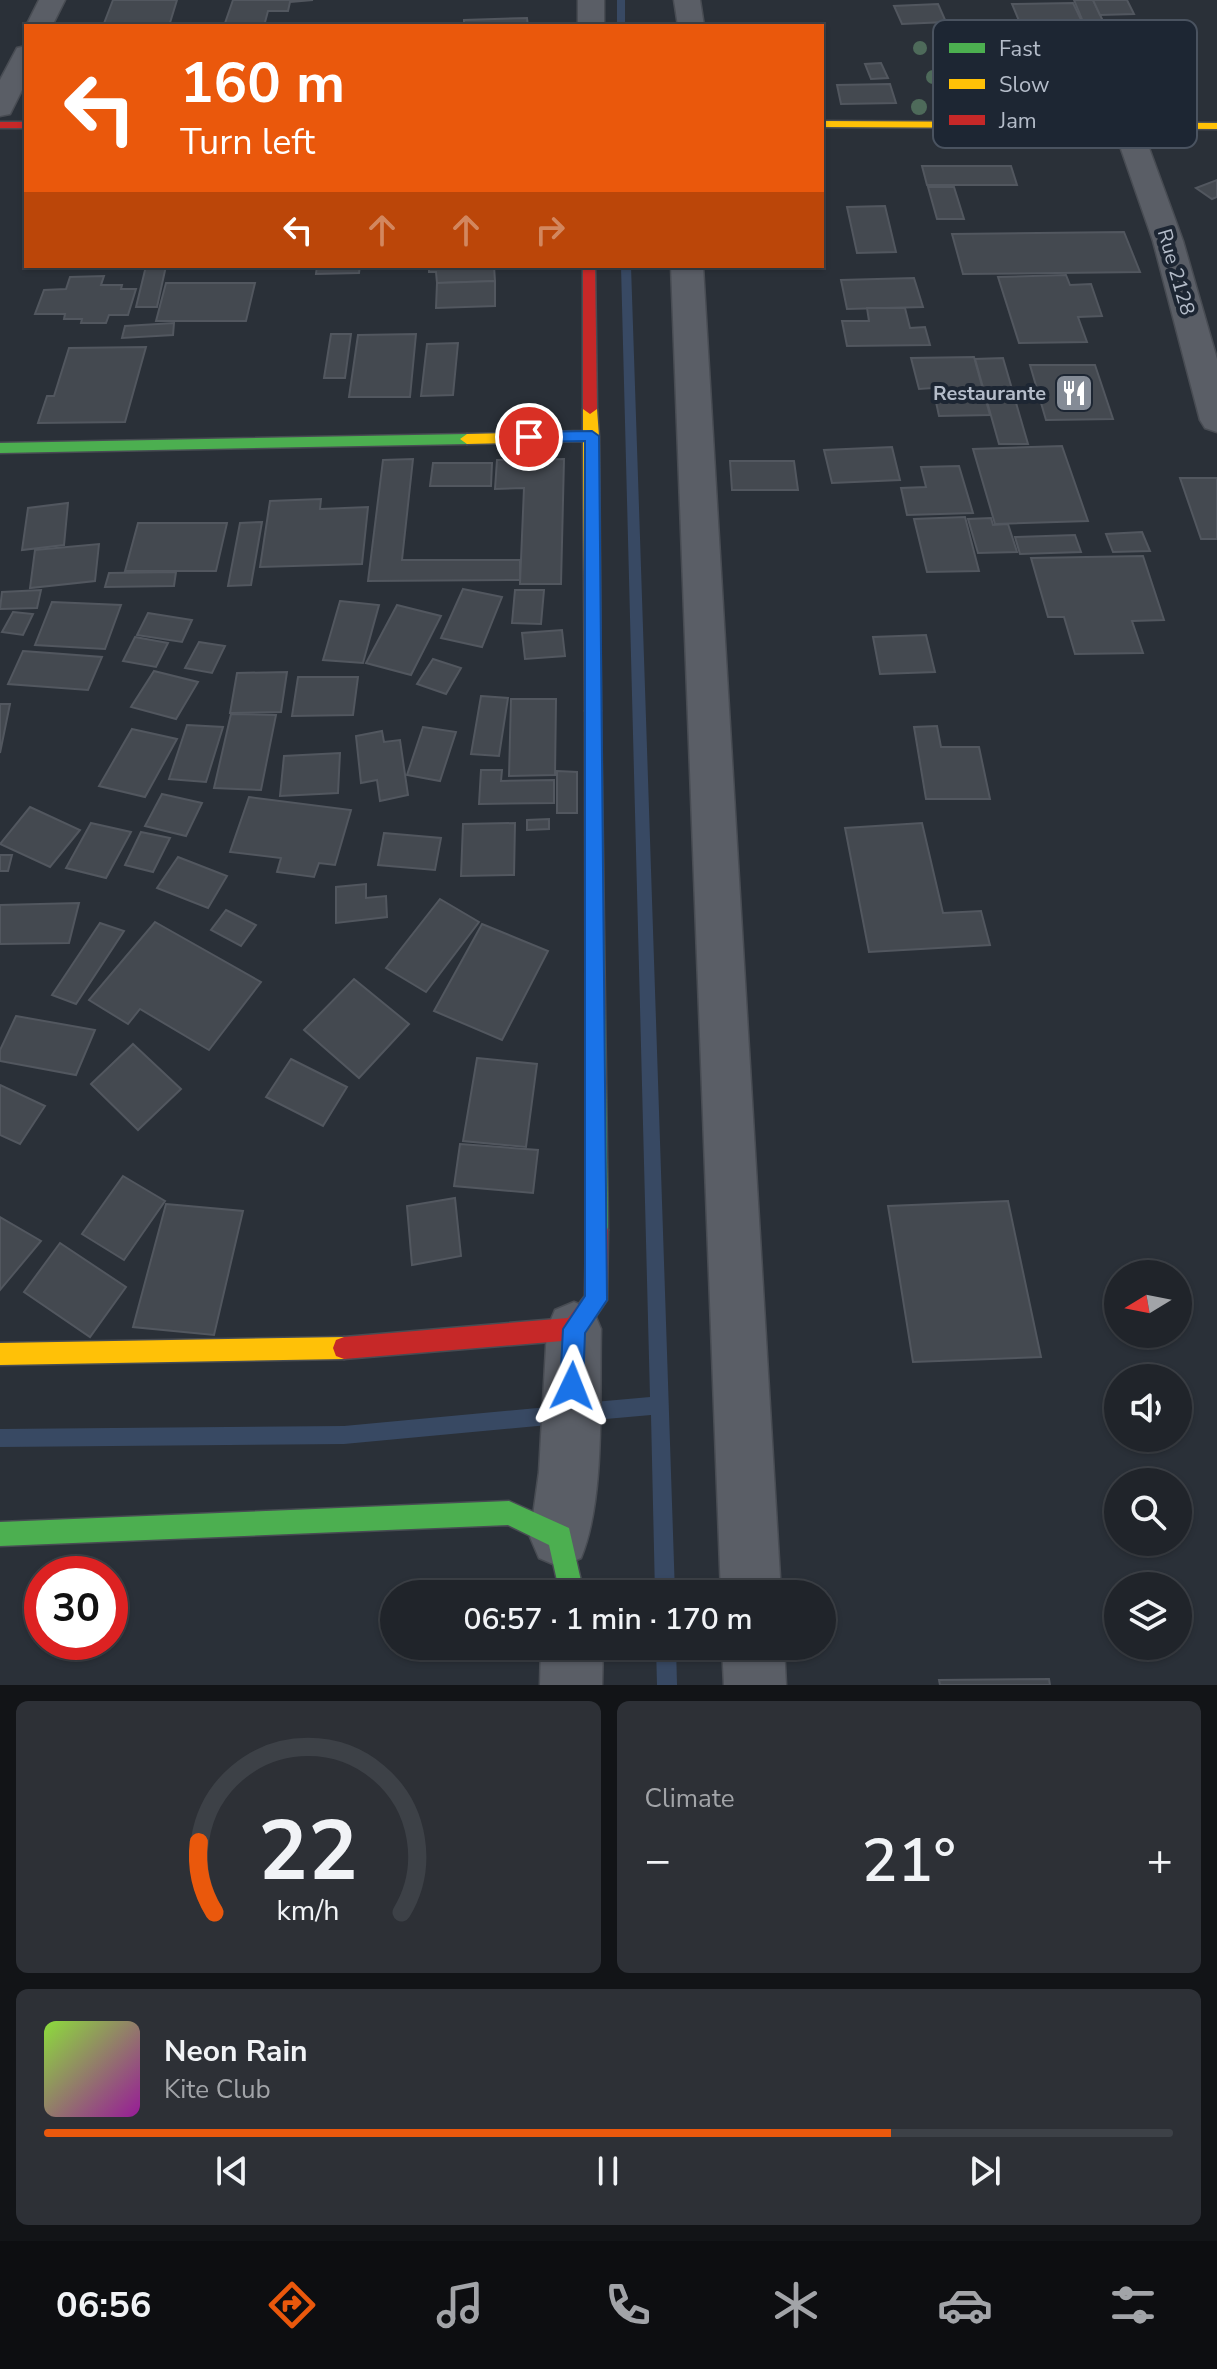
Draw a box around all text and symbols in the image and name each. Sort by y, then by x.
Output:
legend [933,20,1197,148]
text: Fast [999,34,1041,64]
text: 160 m [180,45,345,122]
icon: left [48,56,152,160]
text: Slow [999,70,1050,100]
text: Jam [998,106,1037,136]
text: Turn left [180,118,315,167]
icon: left [276,208,320,252]
icon: ahead [360,208,404,252]
icon: ahead [444,208,488,252]
icon: right [528,208,572,252]
street label: Rue 2128 [1151,226,1201,318]
restaurant icon: Restaurante [1053,372,1095,414]
place label: Restaurante [933,380,1046,407]
pin [495,403,563,471]
icon: arrive [507,415,551,459]
north arrow [1104,1260,1192,1348]
map controls [1104,1260,1192,1660]
position arrow [530,1344,614,1428]
button: sound [1104,1364,1192,1452]
button: search [1104,1468,1192,1556]
speed limit sign: 30 [24,1556,128,1660]
button: layers [1104,1572,1192,1660]
text: 06:57 · 1 min · 170 m [463,1599,753,1640]
text: Climate [645,1781,735,1816]
text: 22 [258,1795,358,1908]
text: 21° [862,1820,956,1902]
text: − [645,1831,671,1891]
text: + [1147,1831,1173,1891]
text: km/h [277,1891,340,1930]
text: Neon Rain [164,2031,308,2072]
text: Kite Club [164,2072,271,2107]
icon: previous [210,2149,254,2193]
icon: pause [586,2149,630,2193]
icon: next [963,2149,1007,2193]
icon: directions [264,2277,320,2333]
icon: music [432,2277,488,2333]
icon: phone [600,2277,656,2333]
icon: climate [768,2277,824,2333]
icon: car [937,2277,993,2333]
icon: filters [1105,2277,1161,2333]
text: 06:56 [56,2281,151,2330]

